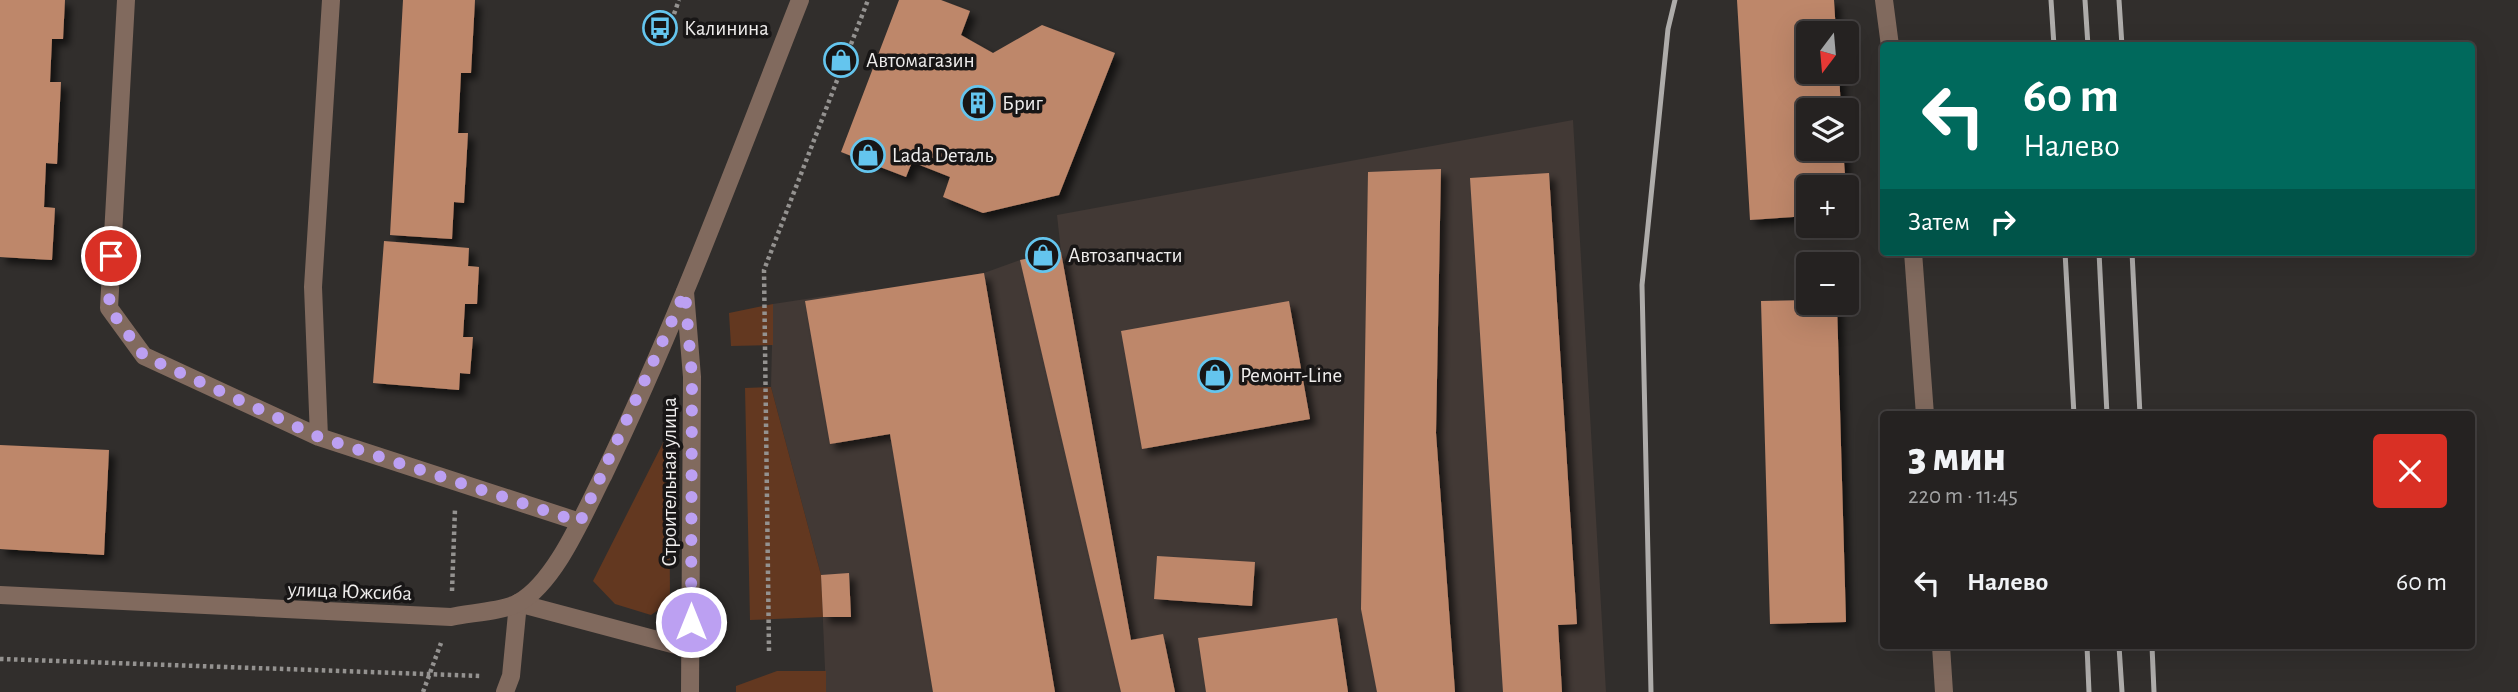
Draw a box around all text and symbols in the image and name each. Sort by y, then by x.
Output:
bus stop icon: Калинина [641,9,679,47]
place label: Калинина [684,18,769,39]
north arrow [1796,21,1858,84]
map controls [1796,21,1859,315]
shop icon: Автомагазин [822,41,860,79]
place label: Автомагазин [866,50,975,71]
icon: left [1908,70,1999,161]
text: 60 m [2023,72,2119,121]
building icon: Бриг [959,84,997,122]
place label: Бриг [1002,93,1043,114]
button: layers [1796,98,1859,161]
text: Налево [2023,130,2120,162]
shop icon: Lada Dеталь [849,136,887,174]
place label: Lada Dеталь [892,145,993,166]
button: + [1796,175,1859,238]
icon: right [1984,203,2022,241]
text: Затем [1908,209,1970,235]
pin [81,226,141,286]
shop icon: Автозапчасти [1024,236,1062,274]
icon: arrive [92,237,130,275]
place label: Автозапчасти [1068,245,1183,266]
button: − [1796,252,1859,315]
shop icon: Ремонт-Line [1196,356,1234,394]
place label: Ремонт-Line [1240,365,1342,386]
street label: Строительная улица [659,397,680,567]
button: close [2373,434,2447,508]
text: 3 мин [1908,436,2006,478]
text: 220 m · 11:45 [1908,485,2018,508]
icon: left [1908,564,1946,602]
text: Налево [1967,569,2048,595]
text: 60 m [2396,569,2447,595]
street label: улица Южсиба [286,579,413,604]
position arrow [654,585,728,659]

